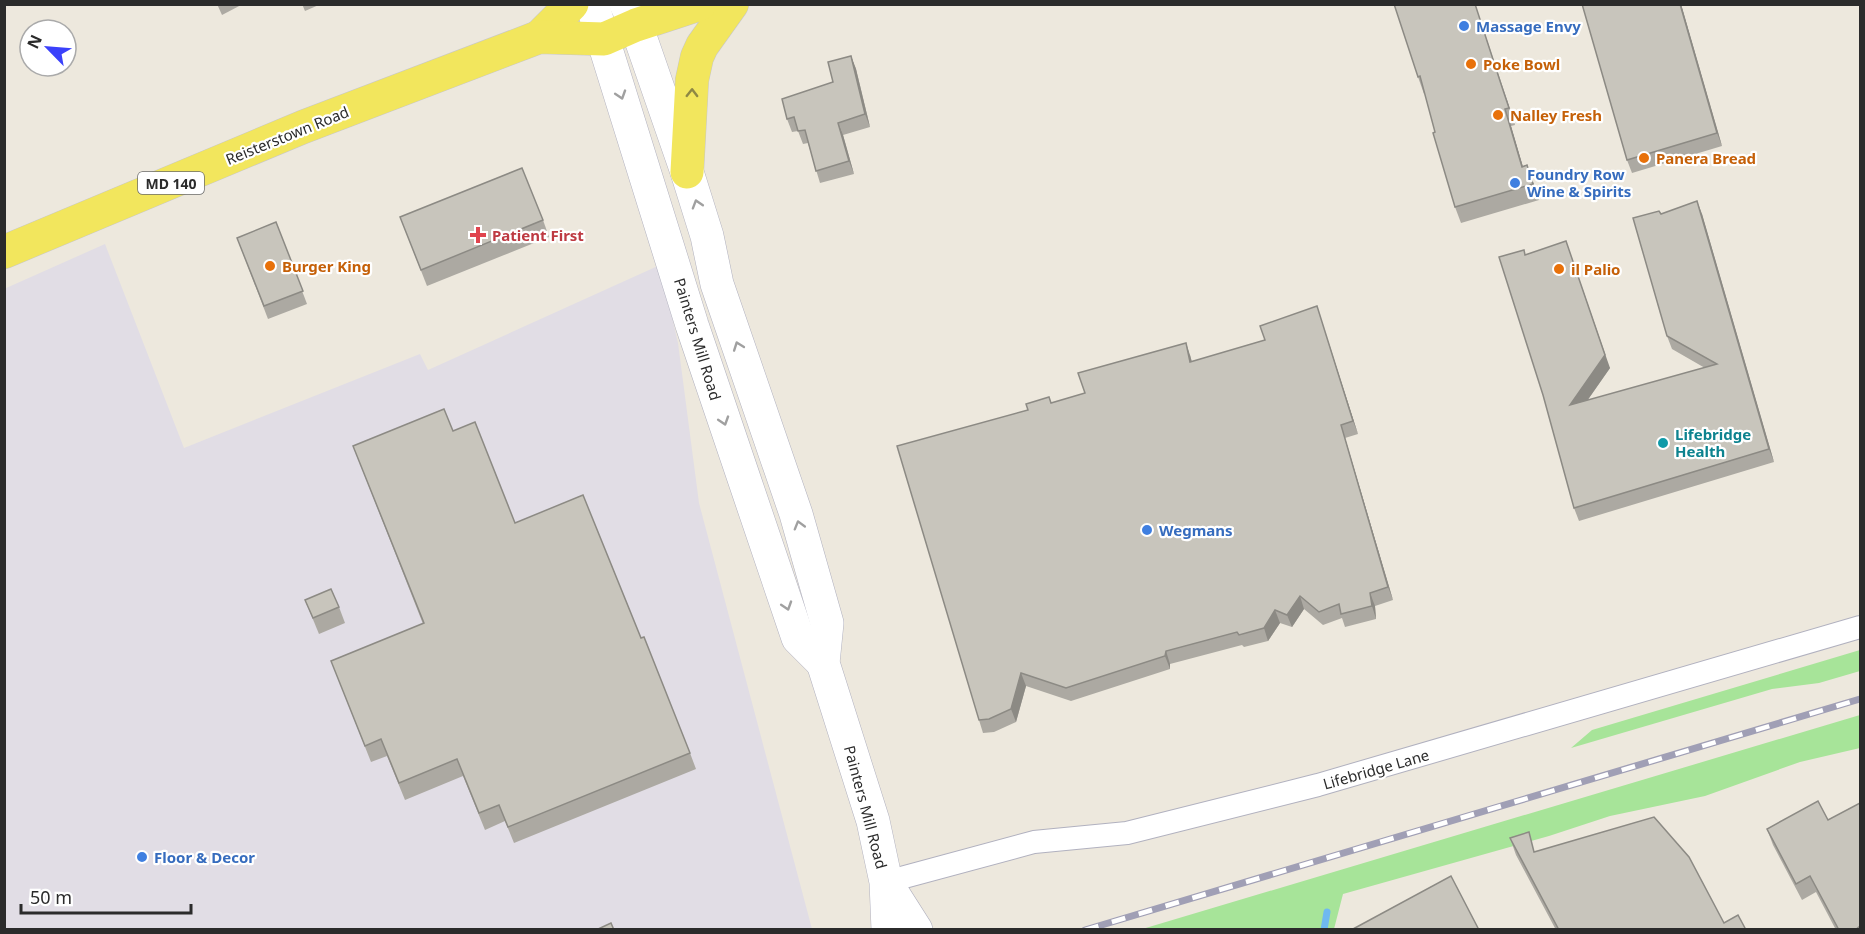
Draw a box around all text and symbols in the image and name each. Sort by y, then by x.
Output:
place label: Massage Envy [1476,16,1581,36]
north arrow [18,18,78,78]
marker: Massage Envy [1457,19,1471,33]
text: N [22,31,47,52]
place label: Poke Bowl [1483,54,1560,74]
marker: Poke Bowl [1464,57,1478,71]
one-way arrow [685,88,698,97]
one-way arrow [614,89,626,100]
street label: Reisterstown Road [222,101,352,169]
place label: Nalley Fresh [1510,105,1602,125]
marker: Nalley Fresh [1491,108,1505,122]
place label: Panera Bread [1656,148,1756,168]
marker: Panera Bread [1637,151,1651,165]
place label: Foundry Row Wine & Spirits [1527,164,1631,201]
road number: MD 140 [138,172,204,194]
marker: Foundry Row Wine & Spirits [1508,176,1522,190]
one-way arrow [692,199,704,210]
place label: Patient First [492,225,584,245]
marker: Patient First [469,226,487,244]
place label: Burger King [282,256,371,276]
marker: Burger King [263,259,277,273]
place label: il Palio [1571,259,1621,279]
marker: il Palio [1552,262,1566,276]
street label: Painters Mill Road [670,275,726,403]
one-way arrow [733,341,746,352]
one-way arrow [717,415,729,426]
place label: Lifebridge Health [1675,424,1751,461]
marker: Lifebridge Health [1656,436,1670,450]
one-way arrow [794,520,806,531]
place label: Wegmans [1159,520,1233,540]
marker: Wegmans [1140,523,1154,537]
one-way arrow [780,600,792,611]
street label: Painters Mill Road [840,743,892,871]
street label: Lifebridge Lane [1321,744,1431,794]
place label: Floor & Decor [154,847,255,867]
marker: Floor & Decor [135,850,149,864]
scale bar [21,877,190,915]
text: 50 m [30,885,72,909]

